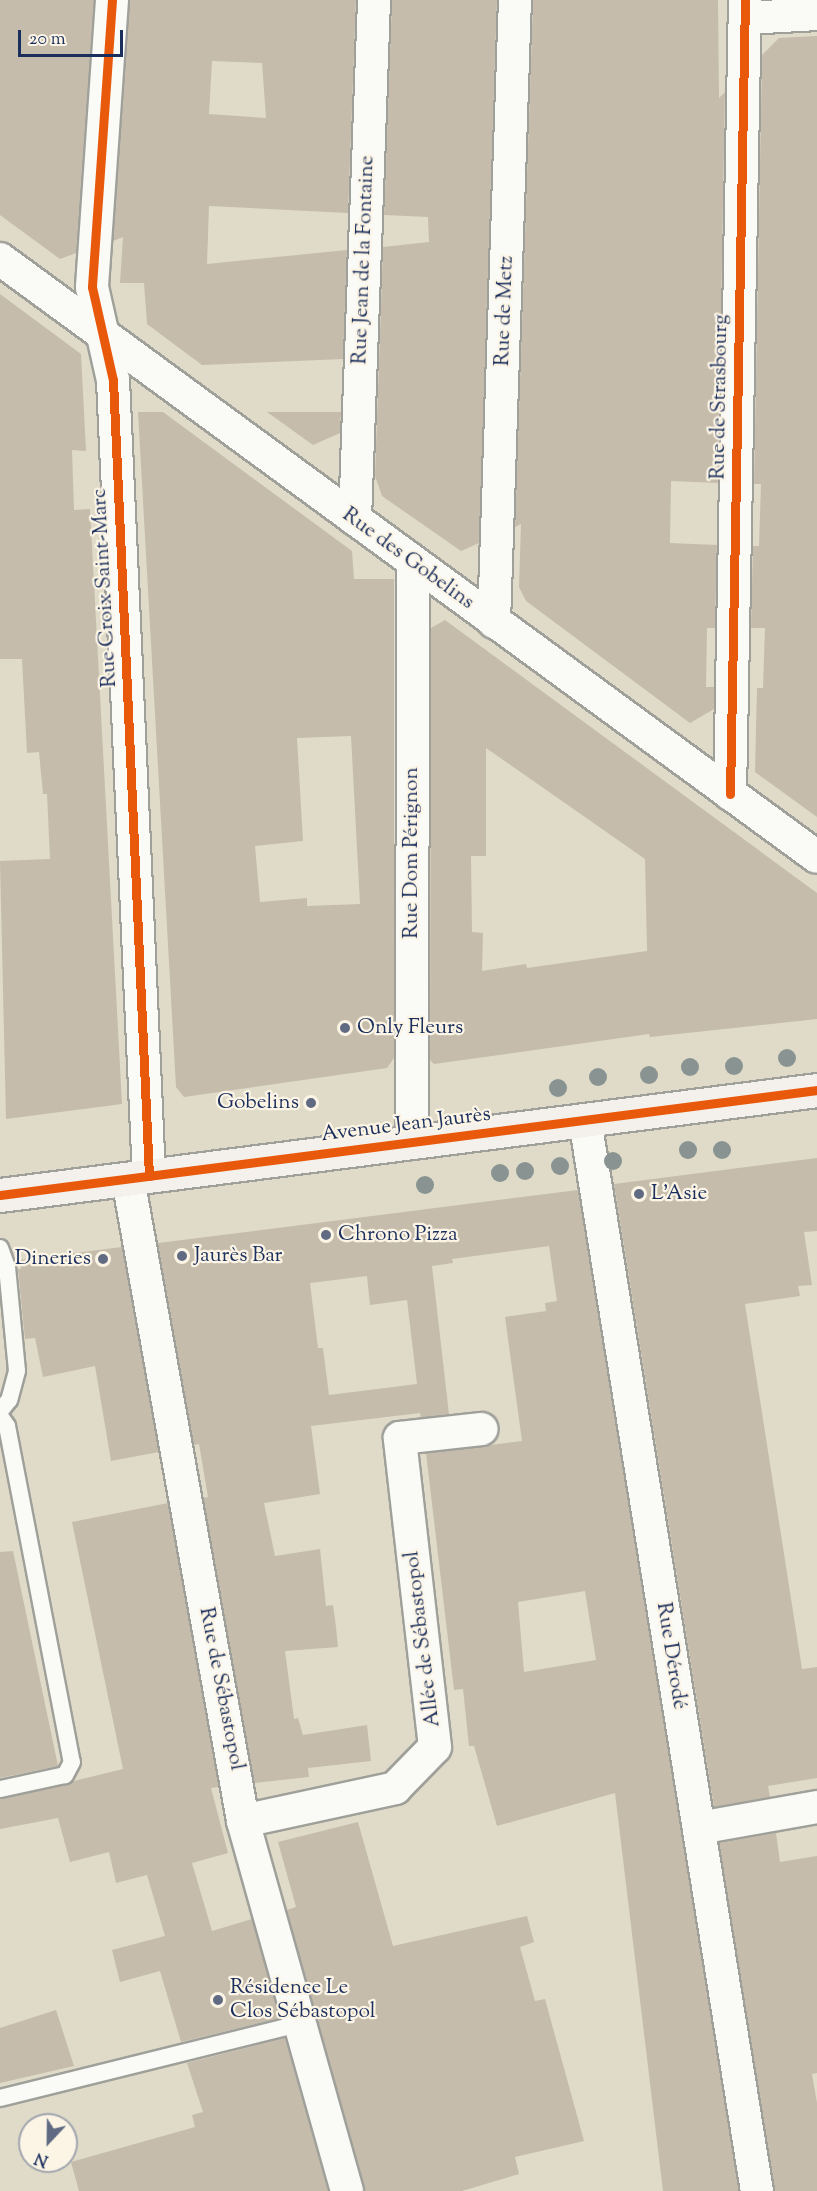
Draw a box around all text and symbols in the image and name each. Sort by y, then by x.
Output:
scale bar [21,18,126,56]
text: 20 m [29,27,66,53]
street label: Rue Jean de la Fontaine [348,155,380,365]
street label: Rue de Metz [490,255,520,367]
street label: Rue de Strasbourg [706,314,734,480]
street label: Rue Croix Saint-Marc [87,488,123,688]
street label: Rue des Gobelins [337,503,479,615]
street label: Rue Dom Pérignon [399,767,425,939]
place label: Only Fleurs [357,1015,463,1041]
marker: Only Fleurs [338,1021,352,1035]
place label: Gobelins [217,1090,299,1116]
marker: Gobelins [304,1096,318,1110]
street label: Avenue Jean Jaurès [320,1102,492,1148]
place label: L'Asie [651,1181,707,1207]
marker: L'Asie [632,1187,646,1201]
place label: Chrono Pizza [338,1222,458,1248]
marker: Chrono Pizza [319,1228,333,1242]
place label: Jaurès Bar [194,1243,282,1269]
place label: Dineries [15,1246,91,1272]
marker: Jaurès Bar [175,1249,189,1263]
marker: Dineries [96,1252,110,1266]
street label: Allée de Sébastopol [400,1549,446,1729]
street label: Rue Dérodé [650,1601,692,1711]
street label: Rue de Sébastopol [193,1605,249,1773]
place label: Résidence Le Clos Sébastopol [230,1975,376,2025]
marker: Résidence Le Clos Sébastopol [211,1993,225,2007]
north arrow [18,2113,78,2173]
text: N [32,2145,52,2171]

